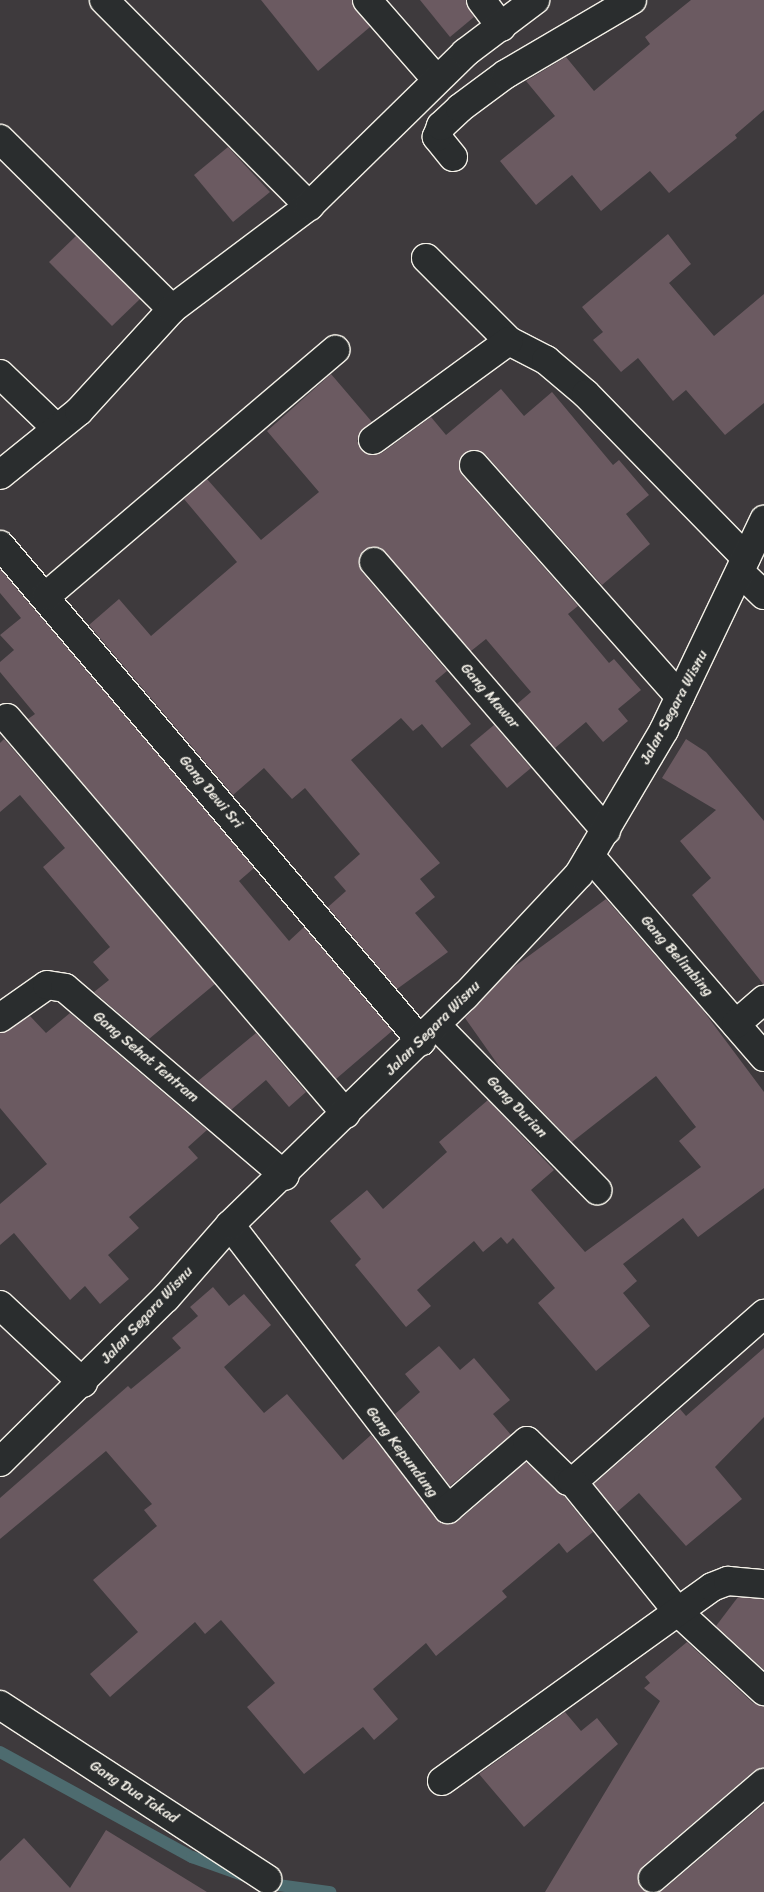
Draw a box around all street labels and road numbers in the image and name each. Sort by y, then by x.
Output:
street label: Jalan Segara Wisnu [636,647,712,767]
street label: Gang Mawar [457,660,523,732]
street label: Gang Dewi Sri [175,751,247,833]
street label: Gang Belimbing [637,912,717,1000]
street label: Jalan Segara Wisnu [382,977,484,1079]
street label: Gang Sehat Tentram [89,1007,203,1107]
street label: Gang Durian [483,1072,551,1142]
street label: Jalan Segara Wisnu [97,1262,197,1368]
street label: Gang Kepundung [362,1403,442,1501]
street label: Gang Dua Takad [86,1756,182,1828]

